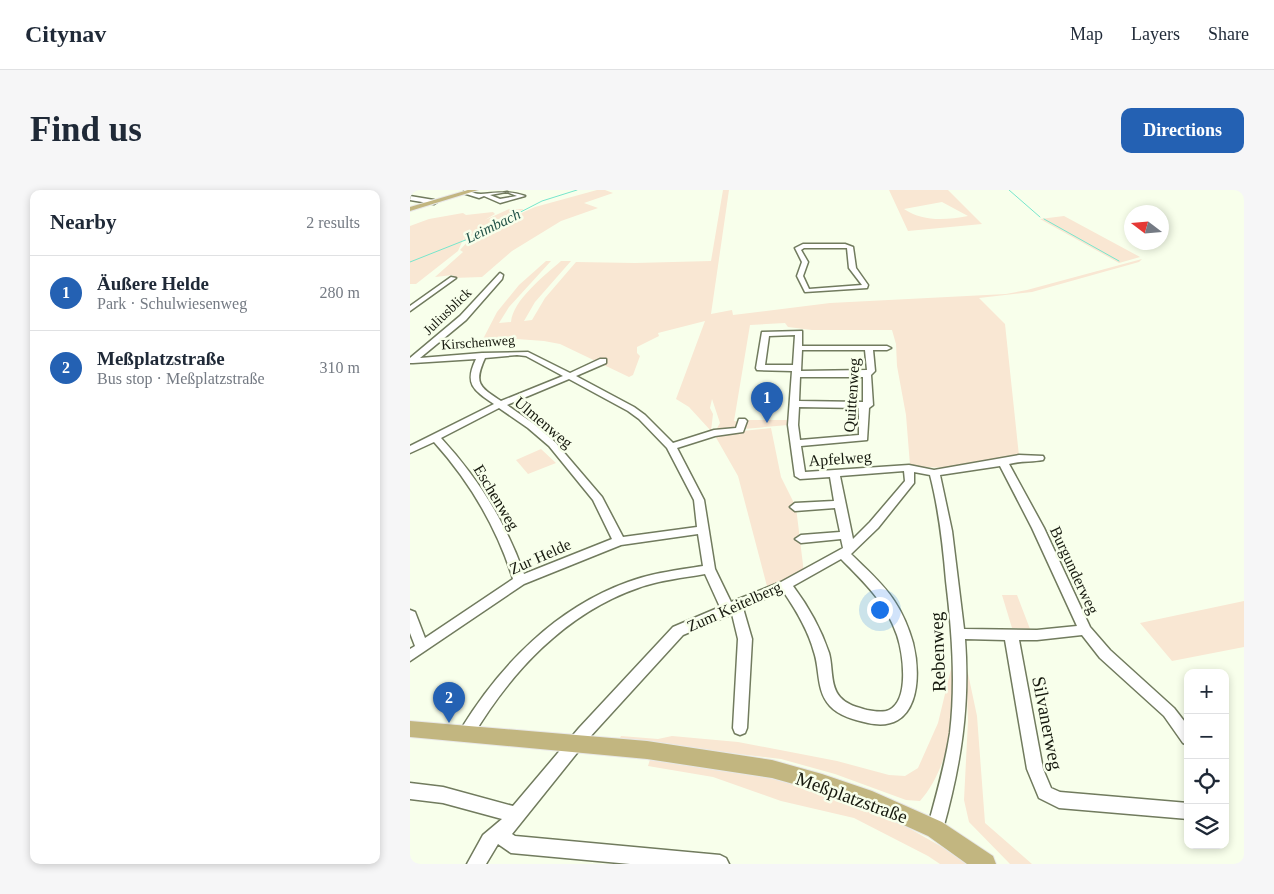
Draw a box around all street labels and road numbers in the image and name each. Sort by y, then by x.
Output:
street label: Juliusblick [420,285,474,338]
street label: Kirschenweg [441,332,515,353]
street label: Quittenweg [840,357,864,433]
street label: Ulmenweg [511,393,576,452]
street label: Apfelweg [808,448,872,470]
street label: Eschenweg [470,462,523,533]
street label: Burgunderweg [1046,524,1102,617]
street label: Zur Helde [507,535,573,578]
street label: Zum Keitelberg [684,578,784,636]
street label: Rebenweg [926,611,949,692]
street label: Silvanerweg [1028,674,1067,772]
street label: Meßplatzstraße [793,768,910,827]

